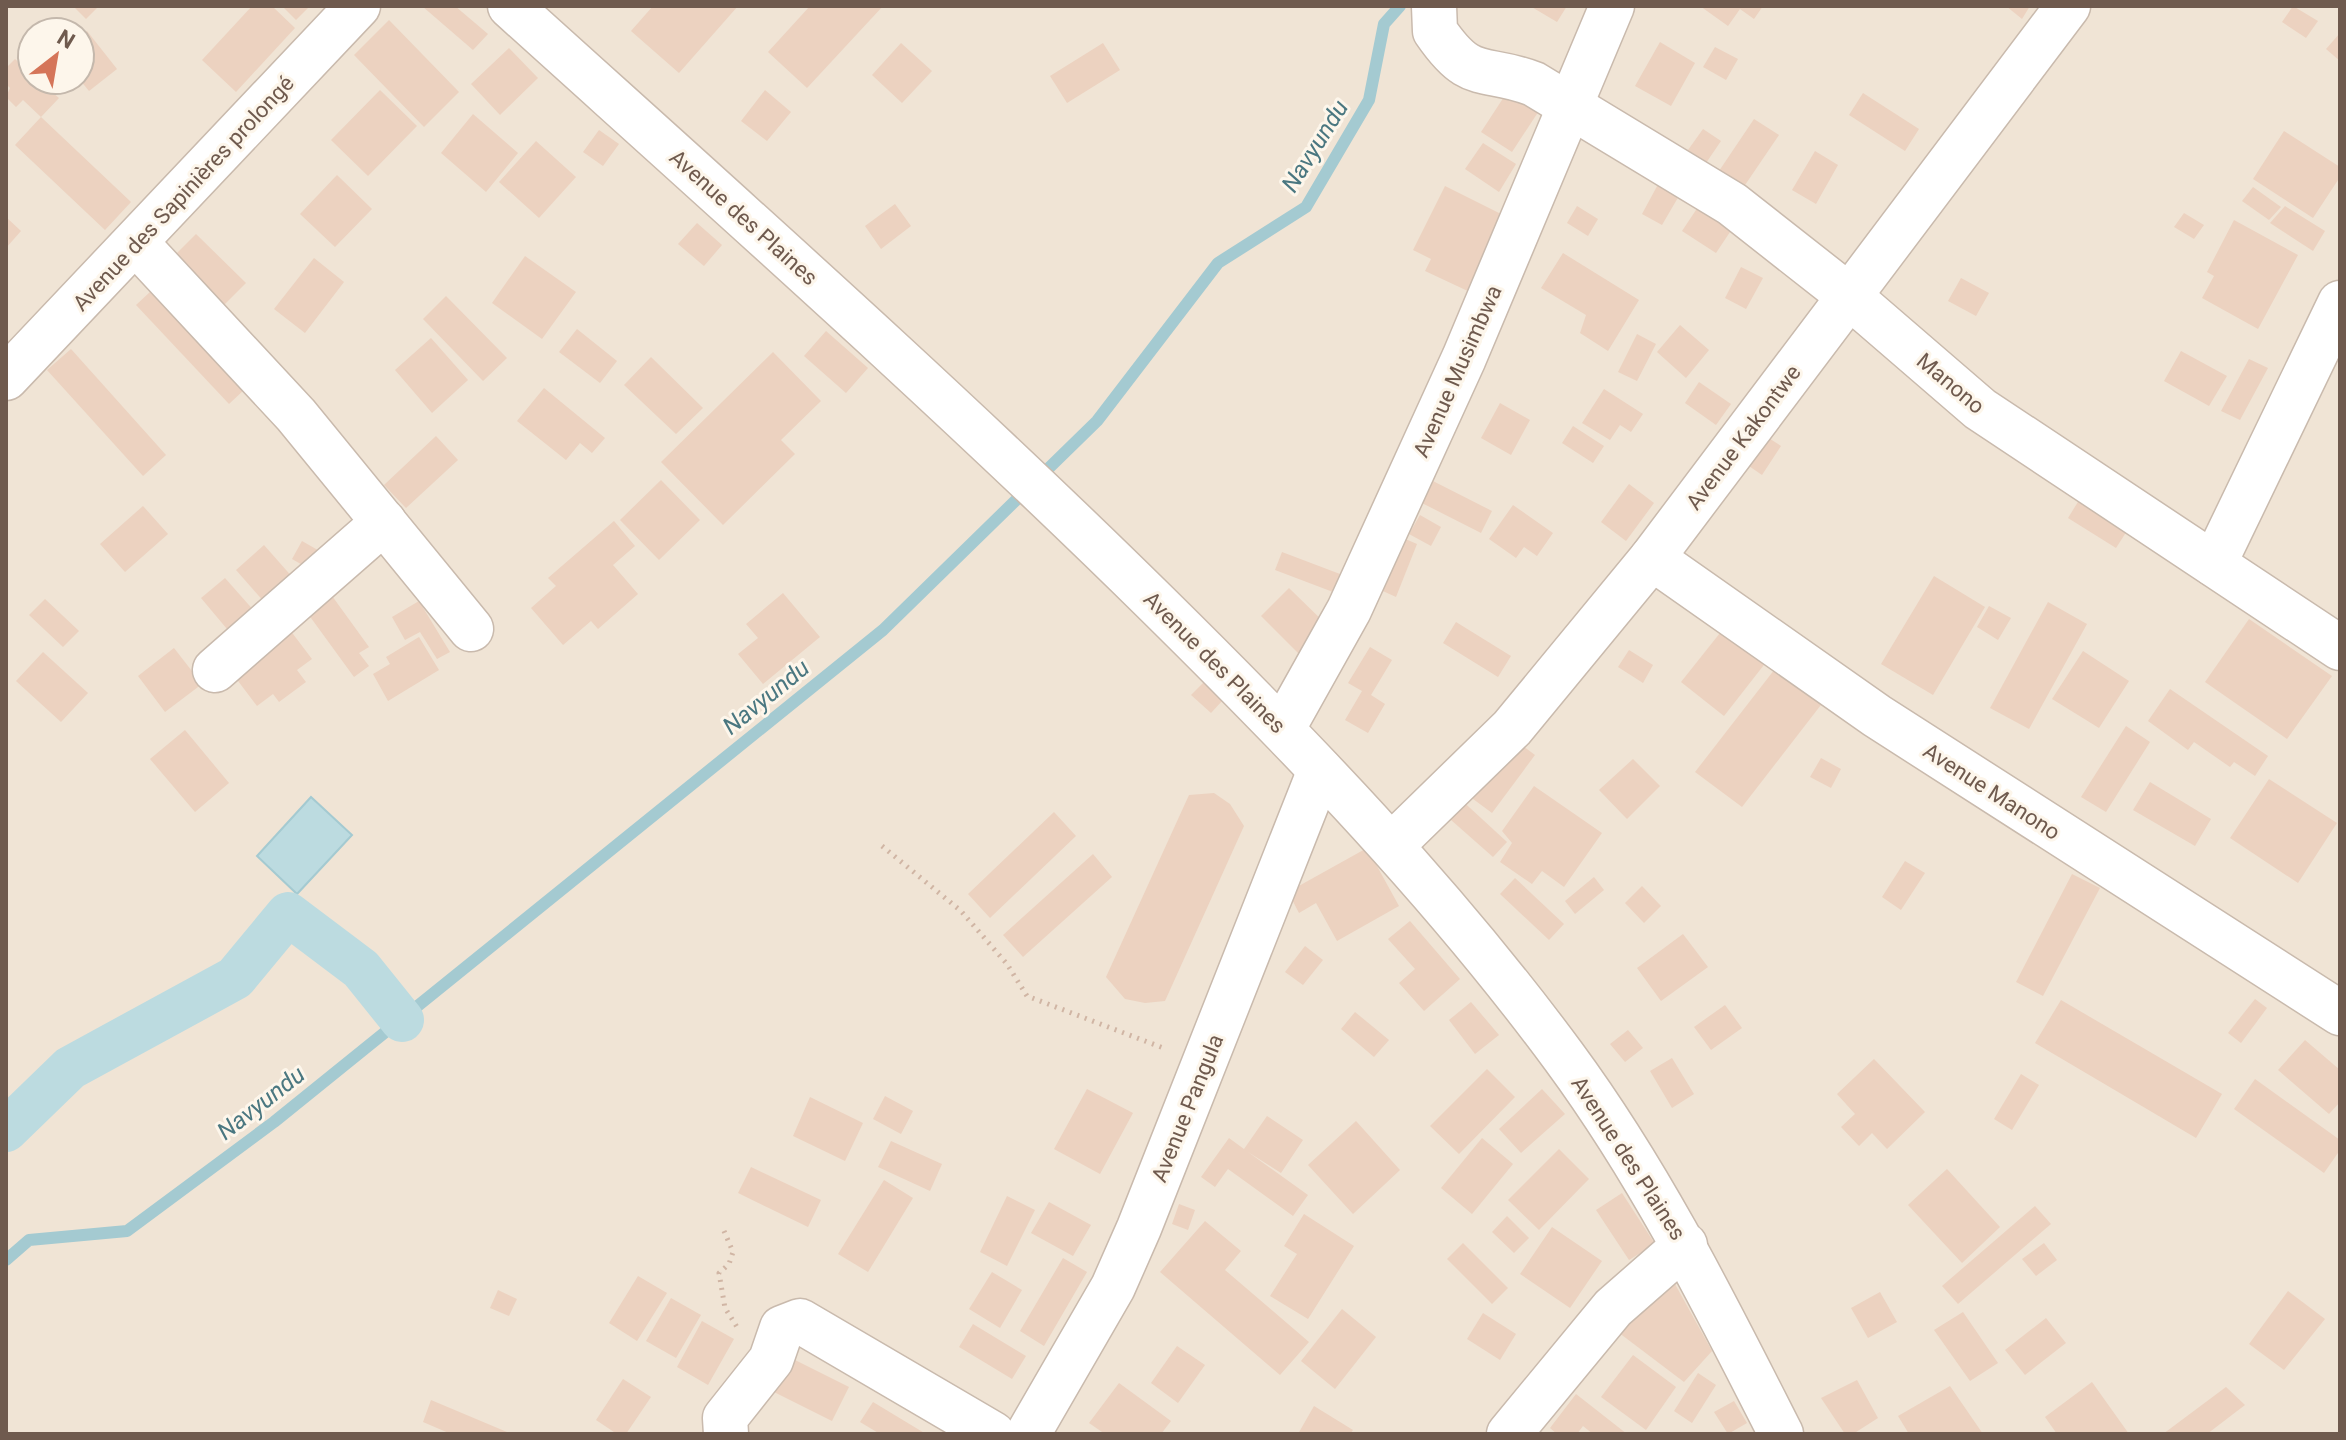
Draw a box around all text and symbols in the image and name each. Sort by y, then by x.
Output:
north arrow [16,16,96,96]
text: N [53,25,79,54]
street label: Avenue des Sapinières prolongé [68,71,299,316]
water label: Navyundu [1276,95,1354,197]
street label: Avenue des Plaines [665,145,823,290]
street label: Avenue Musimbwa [1408,281,1507,461]
street label: Manono [1912,348,1990,419]
street label: Avenue Kakontwe [1681,360,1806,514]
street label: Avenue des Plaines [1139,586,1291,738]
water label: Navyundu [717,654,815,740]
street label: Avenue Manono [1919,738,2065,845]
street label: Avenue Pangula [1146,1031,1228,1186]
water label: Navyundu [212,1060,310,1146]
street label: Avenue des Plaines [1566,1072,1691,1245]

